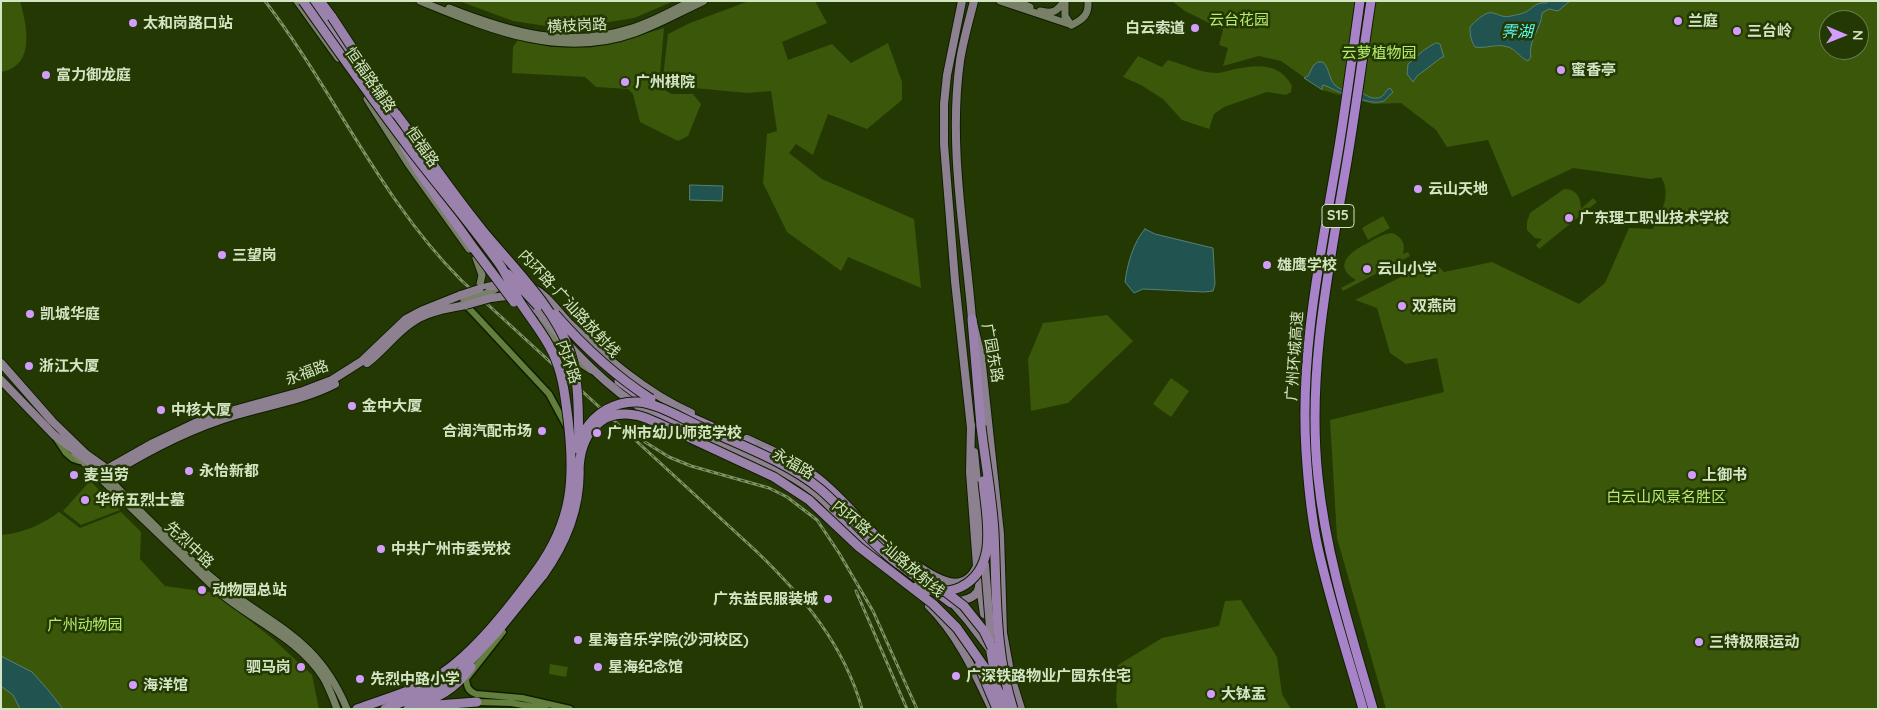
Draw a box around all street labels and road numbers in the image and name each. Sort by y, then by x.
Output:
street label: 横枝岗路 [547,15,607,37]
street label: 恒福路辅路 [341,44,399,116]
street label: 恒福路 [402,123,442,171]
road number: S15 [1322,205,1354,228]
street label: 内环路-广汕路放射线 [514,246,624,362]
street label: 广州环城高速 [1283,310,1307,402]
street label: 广园东路 [978,322,1006,384]
street label: 内环路 [552,338,584,386]
street label: 永福路 [283,357,331,389]
street label: 永福路 [769,445,817,483]
street label: 内环路-广汕路放射线 [828,497,948,601]
street label: 先烈中路 [161,518,217,572]

